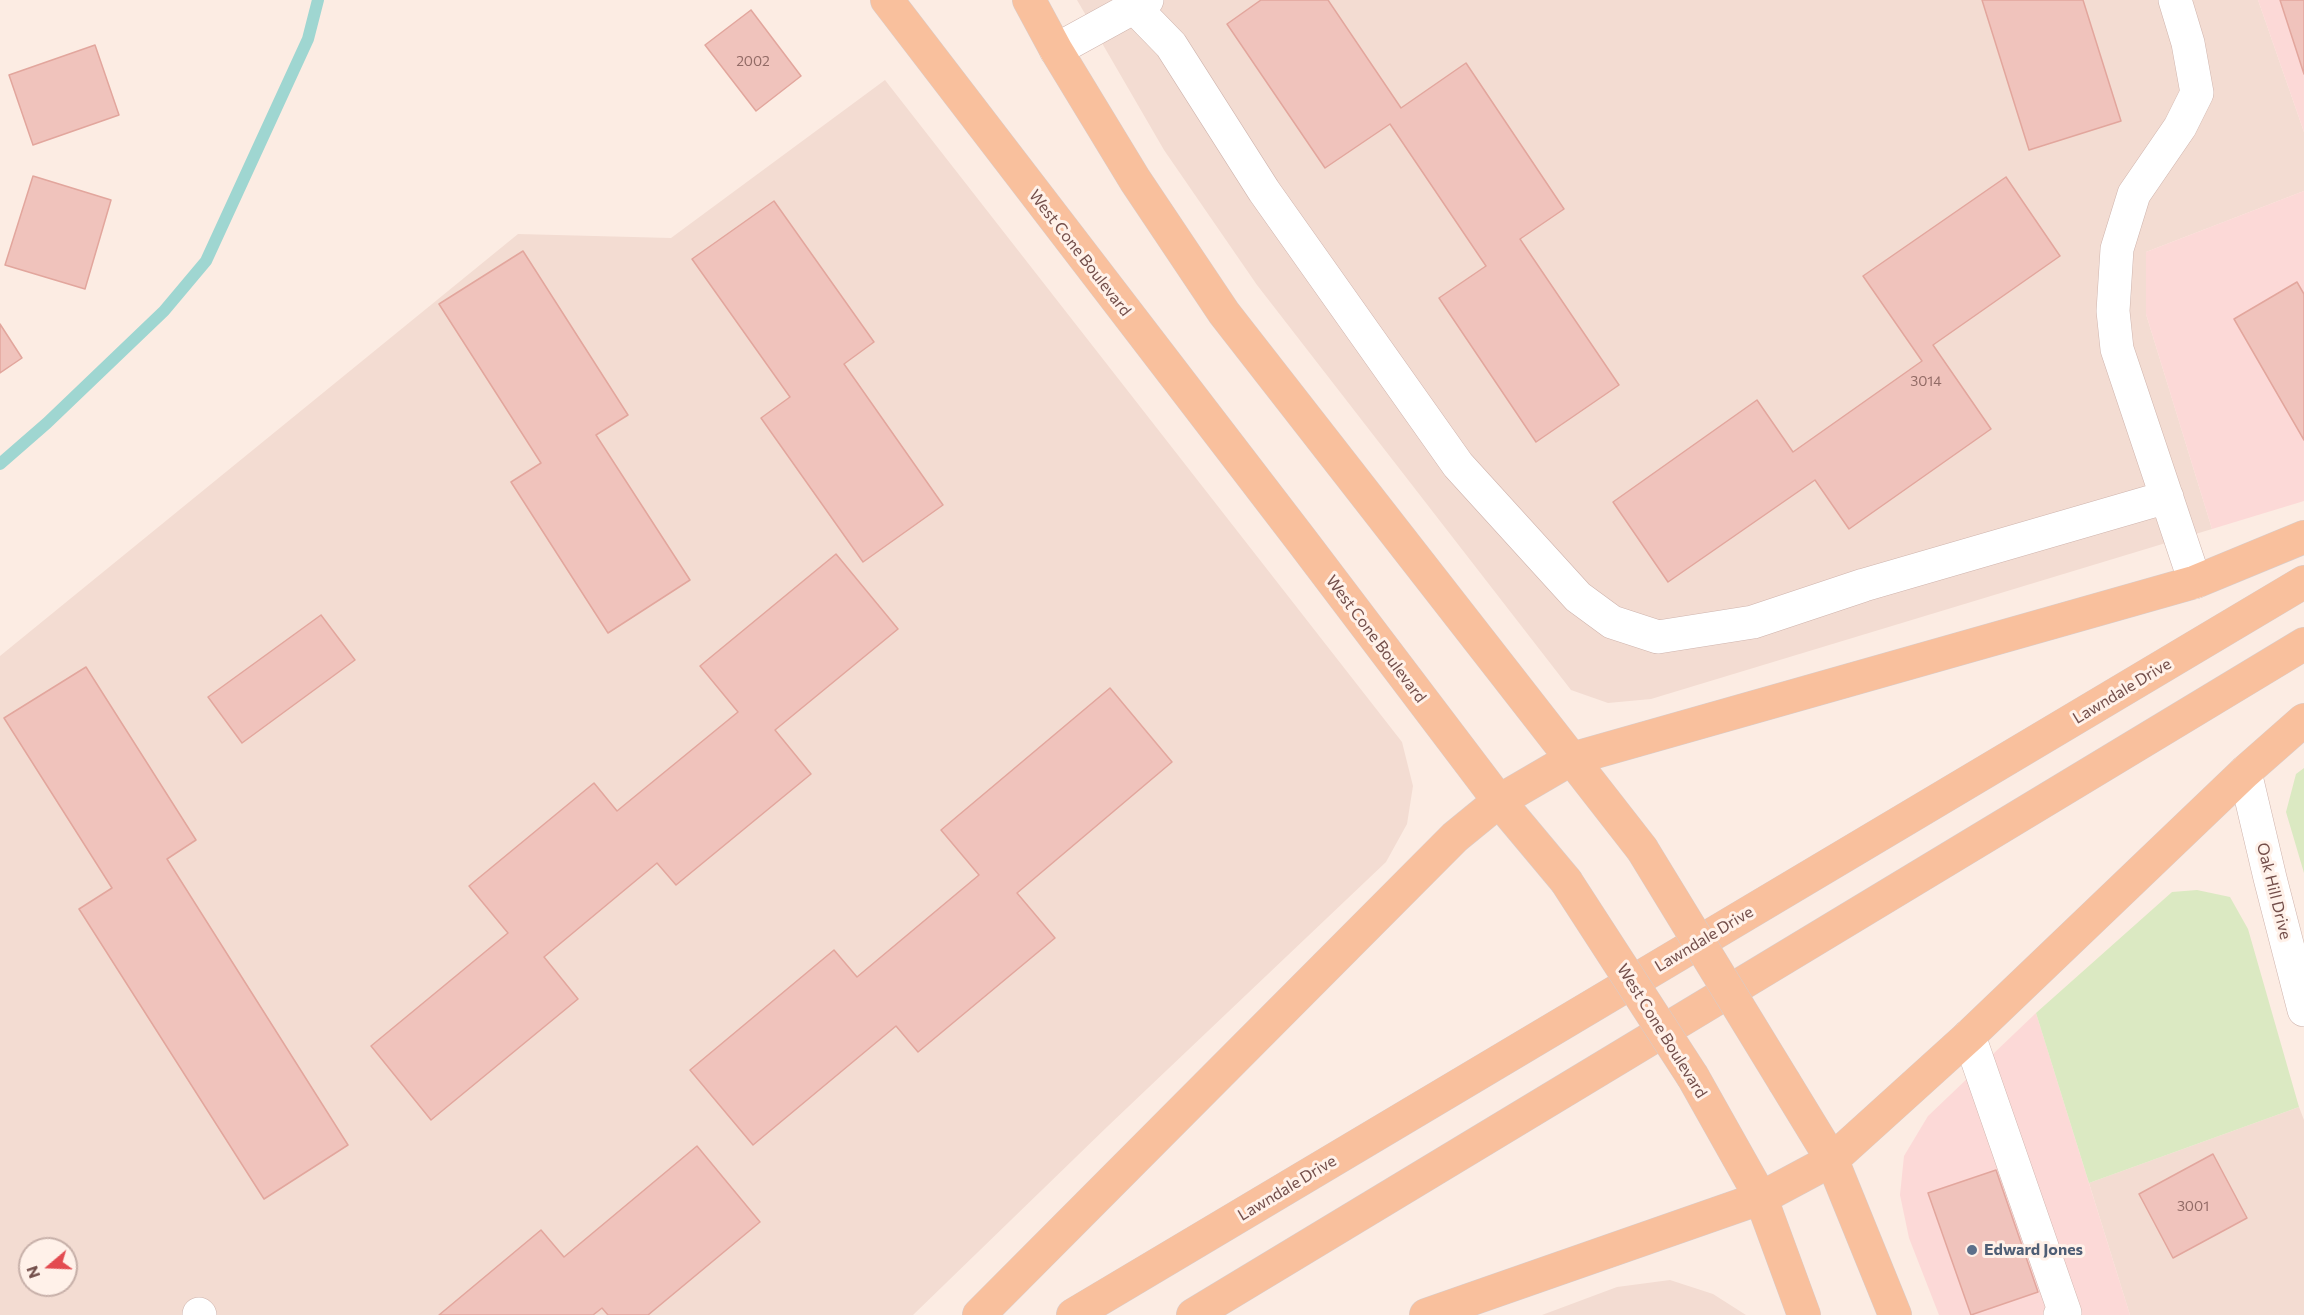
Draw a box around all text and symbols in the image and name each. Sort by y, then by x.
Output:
house number: 2002 [736,53,770,69]
street label: West Cone Boulevard [1025,186,1135,320]
house number: 3014 [1910,373,1942,389]
street label: West Cone Boulevard [1322,571,1430,707]
street label: Lawndale Drive [2069,654,2175,728]
street label: Oak Hill Drive [2253,841,2295,941]
street label: Lawndale Drive [1651,902,1757,976]
street label: West Cone Boulevard [1613,960,1711,1102]
street label: Lawndale Drive [1234,1151,1340,1225]
house number: 3001 [2177,1198,2209,1214]
north arrow [18,1237,78,1297]
place label: Edward Jones [1984,1240,2083,1260]
marker: Edward Jones [1965,1243,1979,1257]
text: N [21,1264,43,1281]

